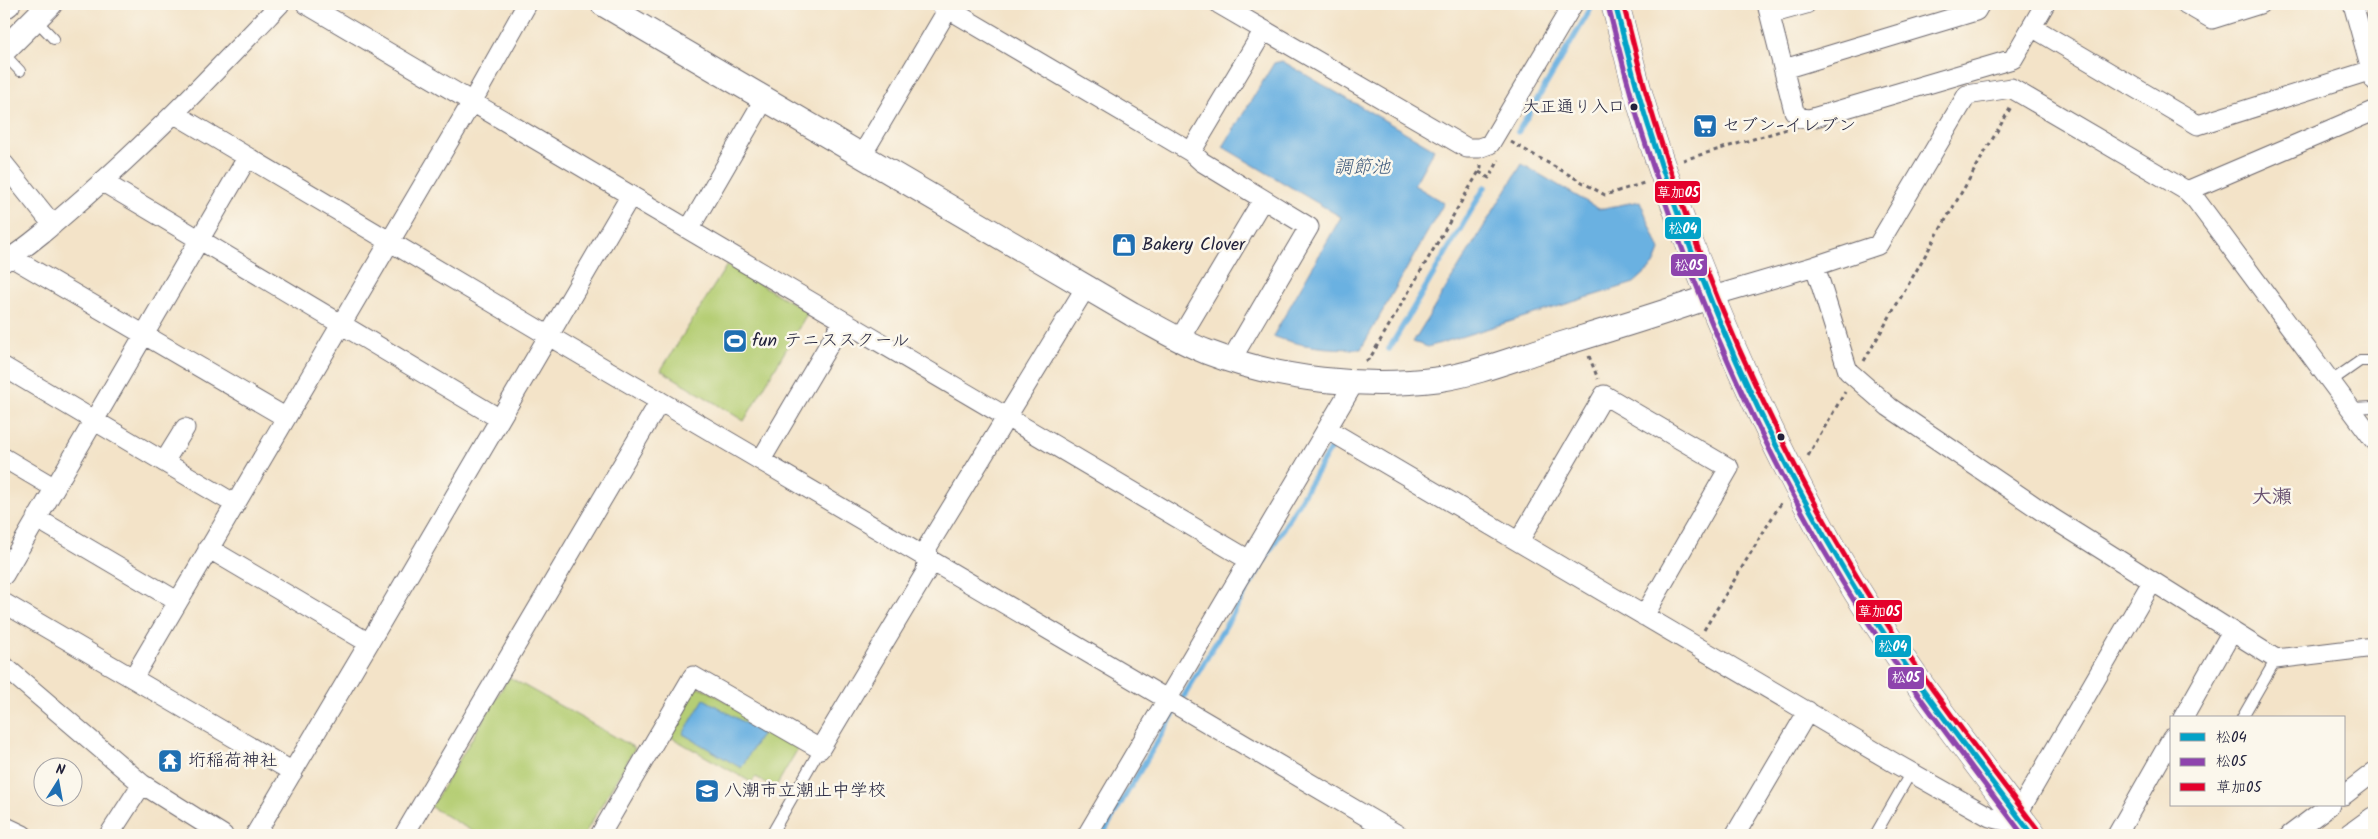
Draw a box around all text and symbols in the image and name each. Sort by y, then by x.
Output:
place label: 大正通り入口 [1523,94,1625,121]
marker: 大正通り入口 [1629,102,1639,112]
place label: セブン-イレブン [1722,112,1856,141]
supermarket icon: セブン-イレブン [1692,113,1718,139]
water label: 調節池 [1333,153,1391,183]
line badge: 草加05 [1654,180,1701,204]
text: 草加05 [1657,182,1701,204]
line badge: 松04 [1664,216,1702,240]
text: 松04 [1669,218,1698,240]
place label: Bakery Clover [1142,231,1246,260]
shop icon: Bakery Clover [1111,232,1137,258]
line badge: 松05 [1670,253,1708,277]
text: 松05 [1675,255,1705,277]
place label: fun テニススクール [752,327,910,356]
sports icon: fun テニススクール [722,328,748,354]
unlabelled marker [1776,432,1786,442]
district label: 大瀬 [2252,482,2292,514]
line badge: 草加05 [1855,599,1903,623]
text: 草加05 [1858,601,1902,623]
line badge: 松04 [1874,634,1912,658]
text: 松04 [1879,636,1908,658]
line badge: 松05 [1887,666,1925,690]
text: 松05 [1892,667,1922,689]
legend [2170,716,2346,806]
text: 松04 [2216,726,2247,750]
place label: 垳稲荷神社 [188,747,278,776]
temple icon: 垳稲荷神社 [157,748,183,774]
text: 松05 [2216,750,2248,774]
north arrow [32,756,82,806]
text: N [54,759,67,782]
text: 草加05 [2216,776,2263,800]
place label: 八潮市立潮止中学校 [724,777,886,806]
school or university icon: 八潮市立潮止中学校 [694,778,720,804]

